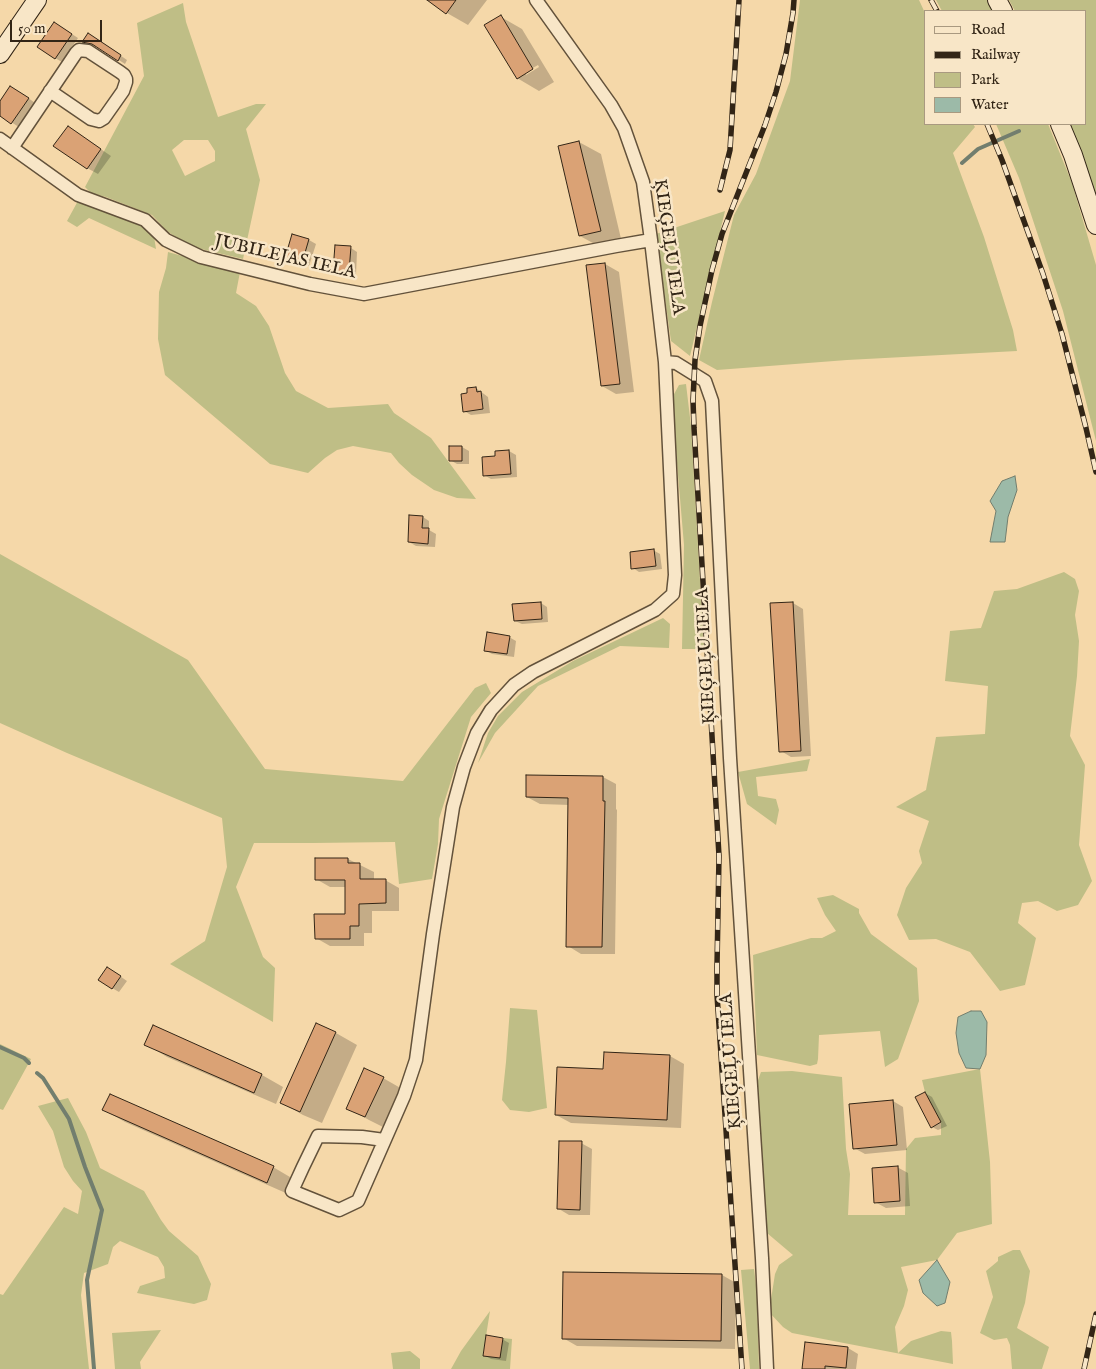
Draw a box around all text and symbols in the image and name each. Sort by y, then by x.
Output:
scale bar [12,10,105,42]
legend [924,10,1086,125]
text: 50 m [18,19,46,38]
text: Road [971,20,1005,39]
text: Railway [971,45,1020,64]
text: Park [971,70,1000,89]
text: Water [971,95,1008,114]
street label: ĶIEĢEĻU IELA [648,178,688,316]
street label: JUBILEJAS IELA [212,231,358,285]
street label: ĶIEĢEĻU IELA [693,587,721,725]
street label: ĶIEĢEĻU IELA [716,992,748,1130]

